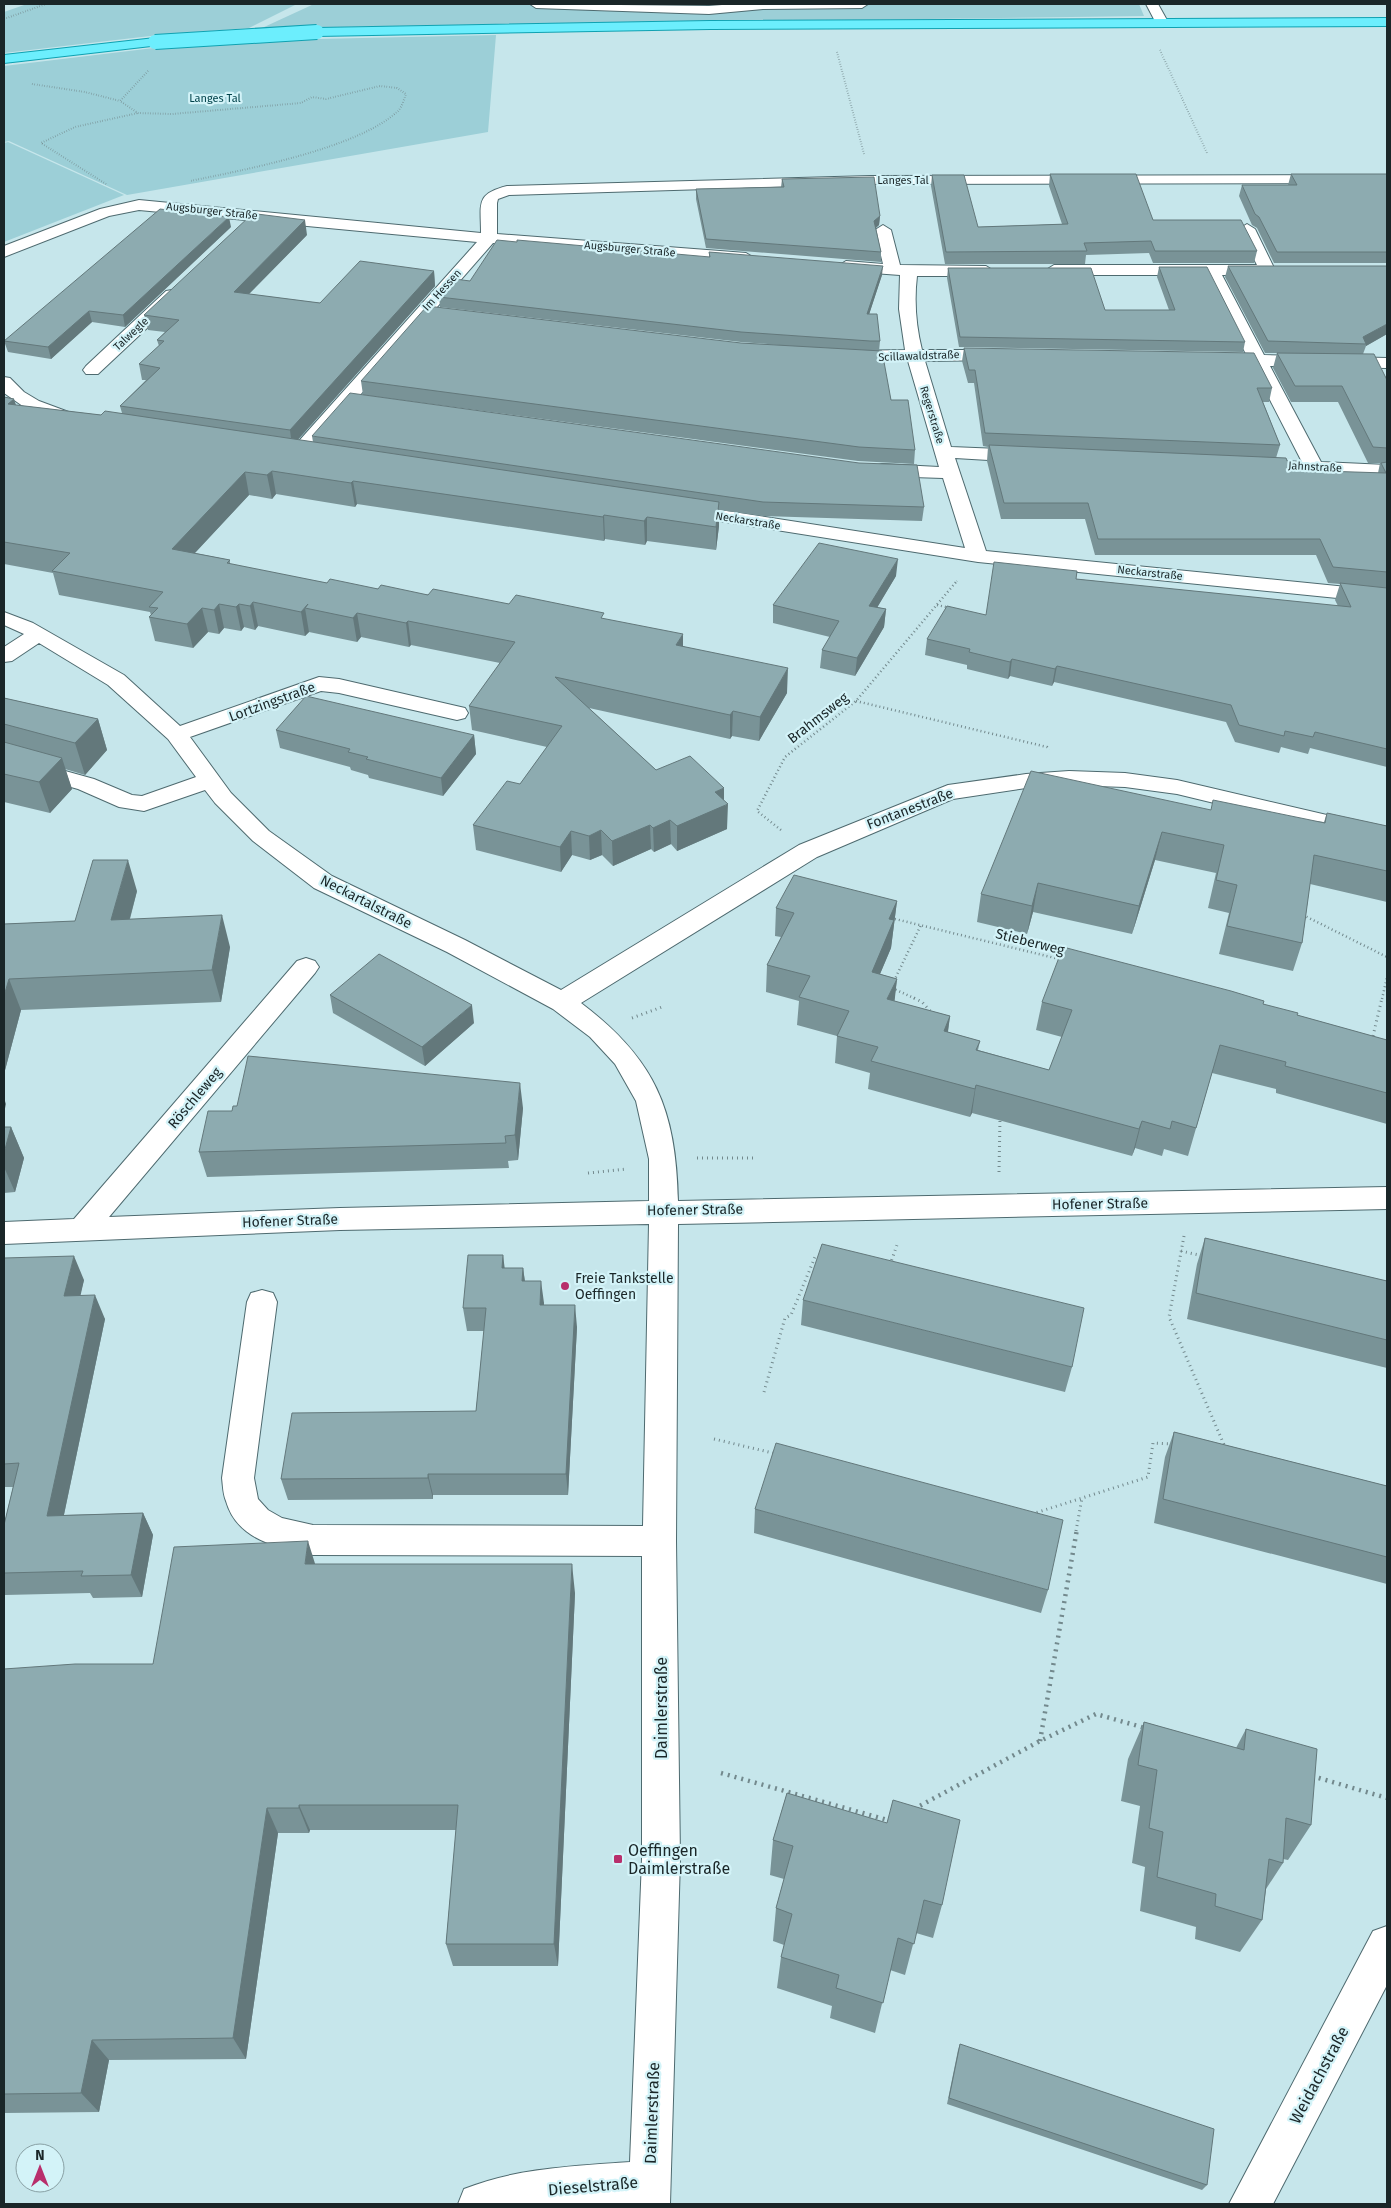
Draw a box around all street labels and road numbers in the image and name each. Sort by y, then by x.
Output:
street label: Langes Tal [877,174,929,187]
street label: Augsburger Straße [166,200,258,222]
street label: Augsburger Straße [584,239,676,259]
street label: Im Hessen [420,266,464,314]
street label: Talwegle [111,315,151,353]
street label: Scillawaldstraße [878,348,960,364]
street label: Regerstraße [917,385,947,445]
street label: Jahnstraße [1288,459,1342,475]
street label: Neckarstraße [714,509,782,533]
street label: Neckarstraße [1117,563,1183,583]
street label: Lortzingstraße [226,678,318,726]
street label: Brahmsweg [784,689,852,747]
street label: Fontanestraße [864,785,956,833]
street label: Neckartalstraße [317,872,415,932]
street label: Stieberweg [994,925,1067,959]
street label: Röschleweg [165,1063,226,1132]
street label: Hofener Straße [1052,1195,1148,1213]
street label: Hofener Straße [647,1201,743,1219]
street label: Hofener Straße [242,1211,338,1231]
street label: Daimlerstraße [652,1657,671,1759]
street label: Weidachstraße [1285,2023,1353,2127]
street label: Daimlerstraße [641,2062,663,2164]
street label: Dieselstraße [547,2173,639,2199]

